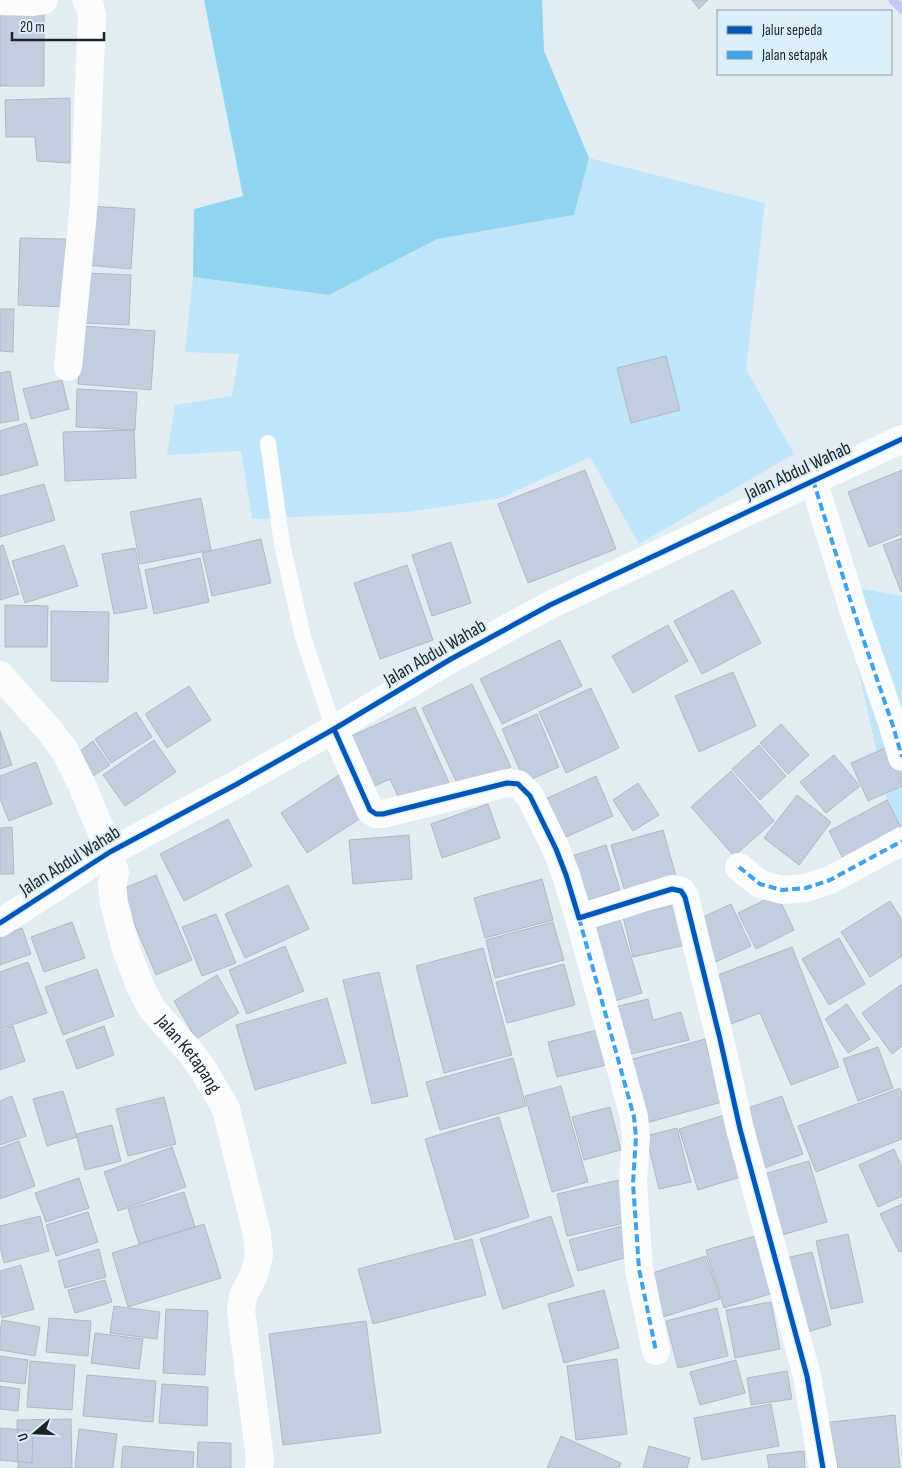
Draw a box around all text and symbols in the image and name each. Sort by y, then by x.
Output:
scale bar [12,10,105,42]
legend [717,10,892,75]
text: 20 m [20,18,45,37]
text: Jalur sepeda [761,21,823,40]
text: Jalan setapak [761,46,828,65]
street label: Jalan Abdul Wahab [740,436,855,506]
street label: Jalan Abdul Wahab [379,614,490,692]
street label: Jalan Abdul Wahab [15,821,125,902]
street label: Jalan Ketapang [150,1009,226,1098]
north arrow [10,1408,60,1458]
text: U [14,1431,32,1443]

